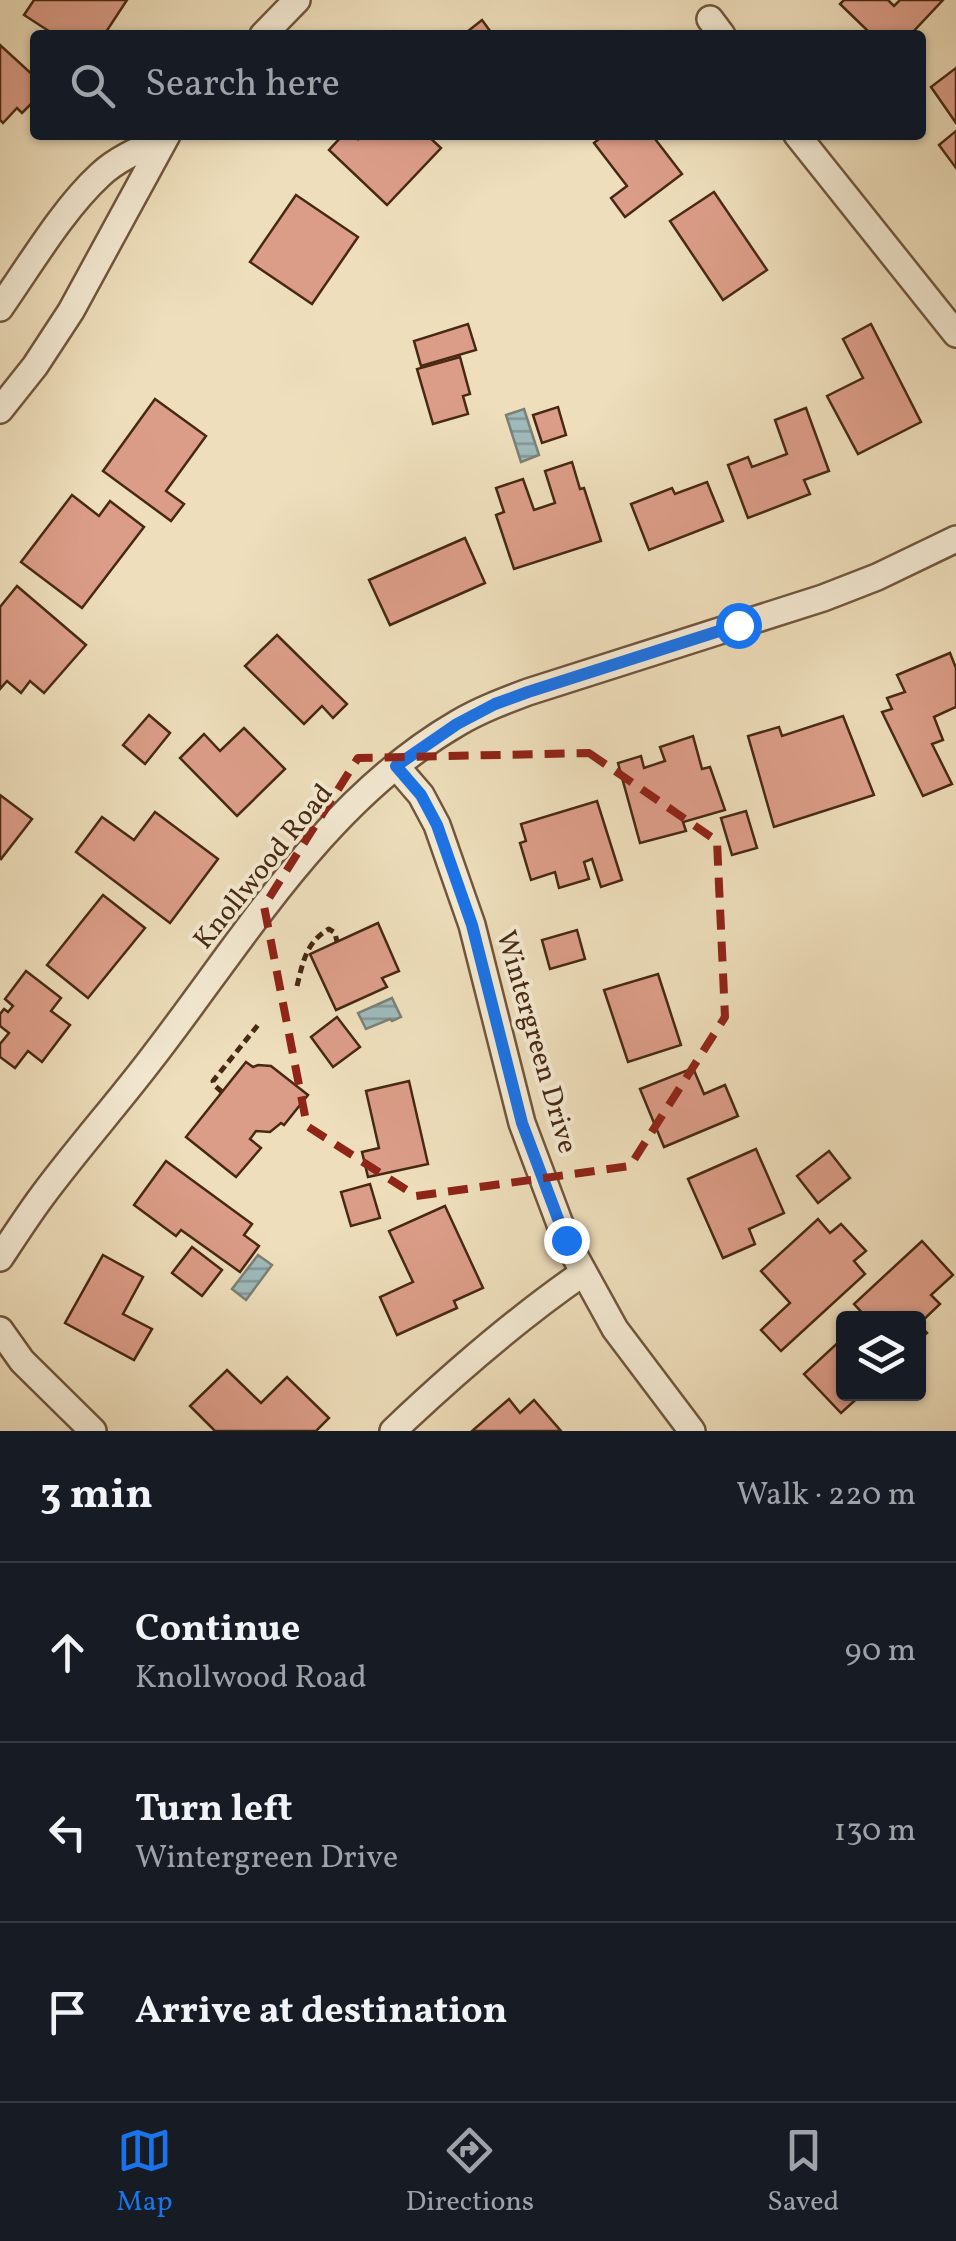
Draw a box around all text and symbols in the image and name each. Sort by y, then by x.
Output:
search box [30,30,926,140]
icon: search [65,58,120,113]
text: Search here [145,59,340,112]
route start [716,603,762,649]
street label: Knollwood Road [185,776,343,958]
street label: Wintergreen Drive [486,926,586,1158]
route end [544,1218,590,1264]
map controls [836,1311,926,1401]
button: layers [836,1311,926,1401]
text: 3 min [40,1467,153,1526]
text: Walk · 220 m [736,1474,916,1518]
text: Continue [135,1604,300,1657]
icon: ahead [40,1625,95,1680]
text: 90 m [845,1630,916,1674]
text: Knollwood Road [135,1657,367,1701]
text: Turn left [135,1784,292,1837]
icon: left [40,1805,95,1860]
text: 130 m [834,1810,916,1854]
text: Wintergreen Drive [135,1837,398,1881]
icon: arrive [40,1985,95,2040]
text: Arrive at destination [135,1986,508,2039]
tab: Map [117,2123,173,2222]
tab: Directions [406,2123,534,2222]
tab: Saved [767,2123,839,2222]

